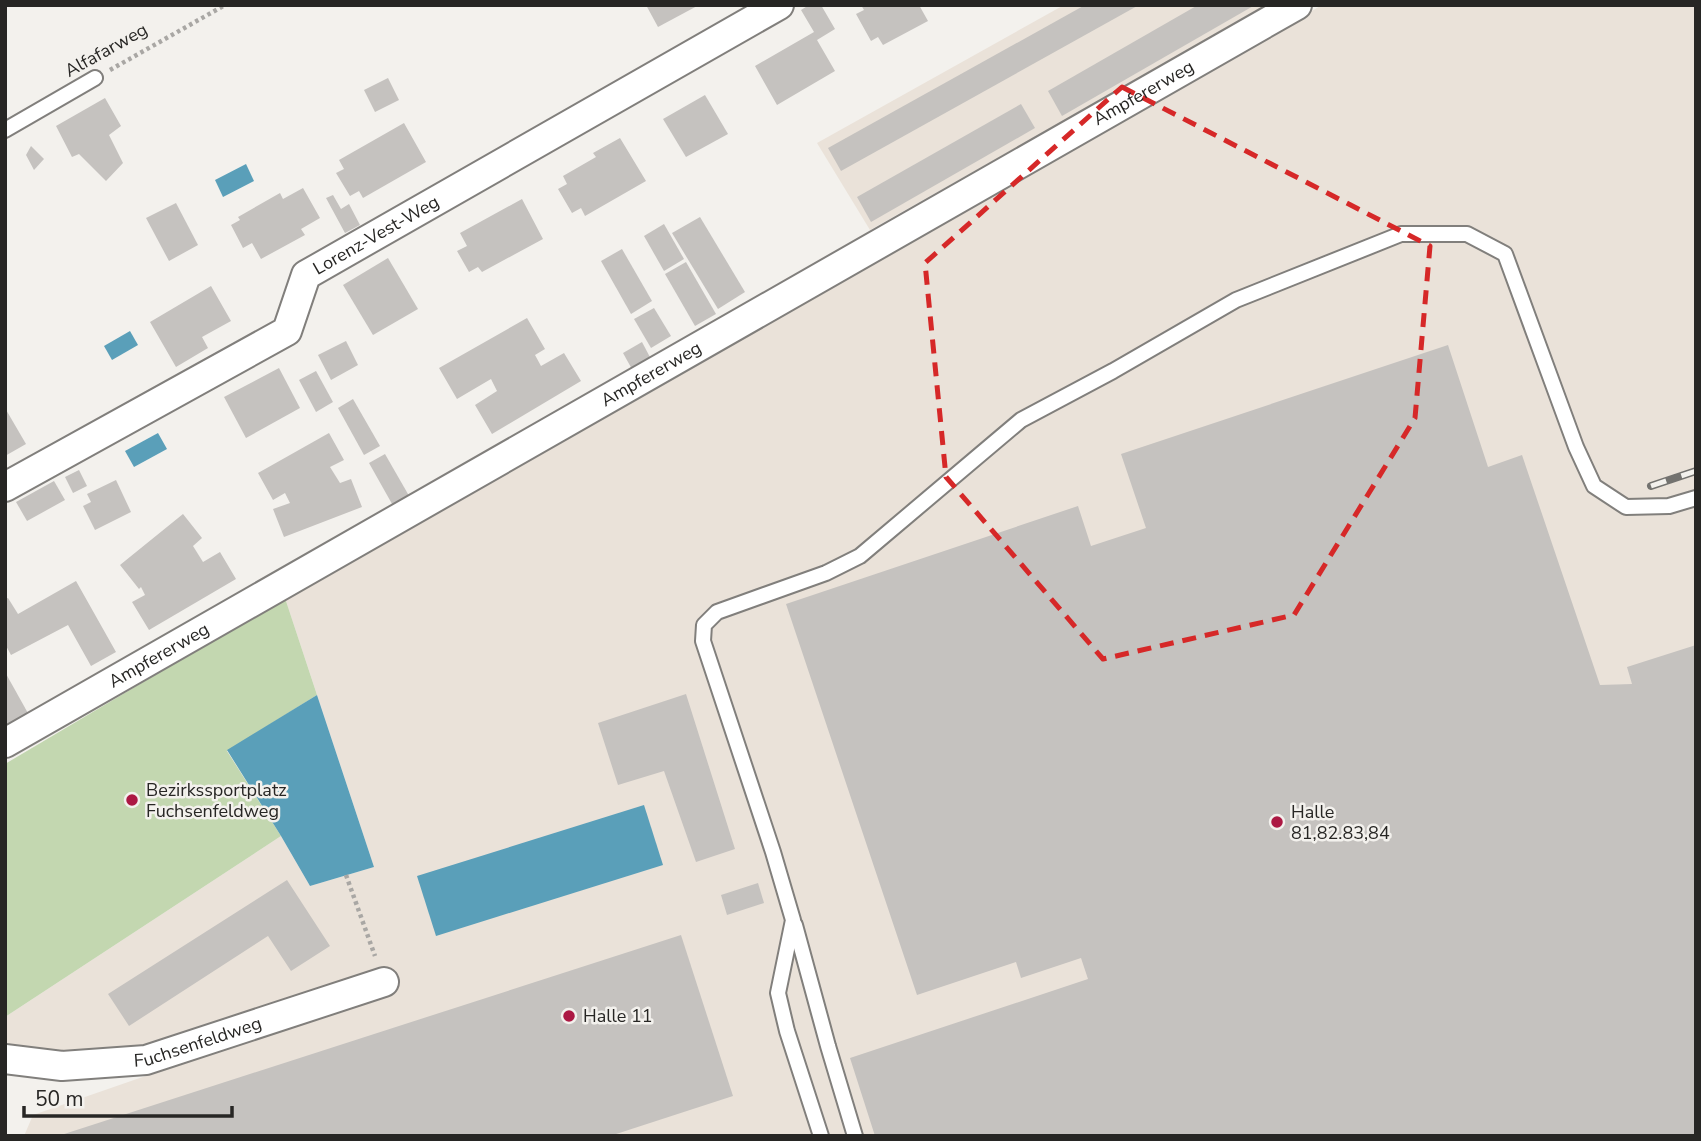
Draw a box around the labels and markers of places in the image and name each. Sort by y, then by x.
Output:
place label: Bezirkssportplatz Fuchsenfeldweg [146,778,287,823]
marker: Bezirkssportplatz Fuchsenfeldweg [124,792,140,808]
place label: Halle 81,82.83,84 [1291,800,1390,845]
marker: Halle 81,82.83,84 [1269,814,1285,830]
place label: Halle 11 [583,1004,653,1028]
marker: Halle 11 [561,1008,577,1024]

